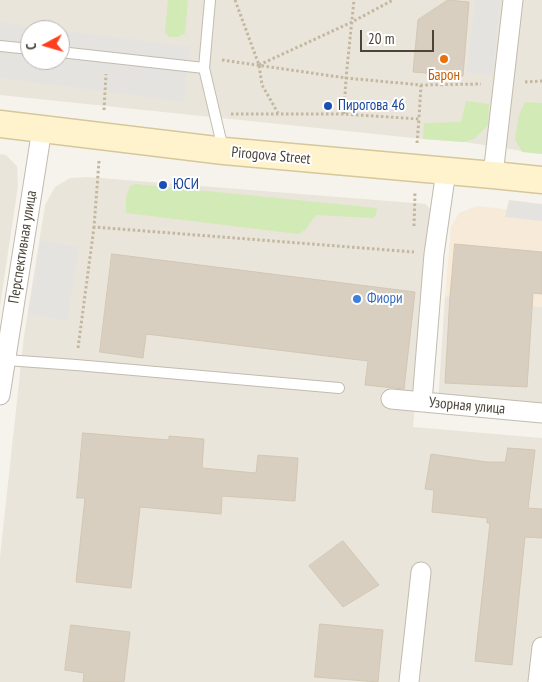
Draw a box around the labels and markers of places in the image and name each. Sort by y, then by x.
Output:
marker: Барон [438,53,450,65]
place label: Барон [428,67,460,85]
place label: Пирогова 46 [338,97,405,115]
marker: Пирогова 46 [322,100,334,112]
place label: ЮСИ [173,176,199,194]
marker: ЮСИ [157,179,169,191]
place label: Фиори [367,290,403,308]
marker: Фиори [351,293,363,305]

